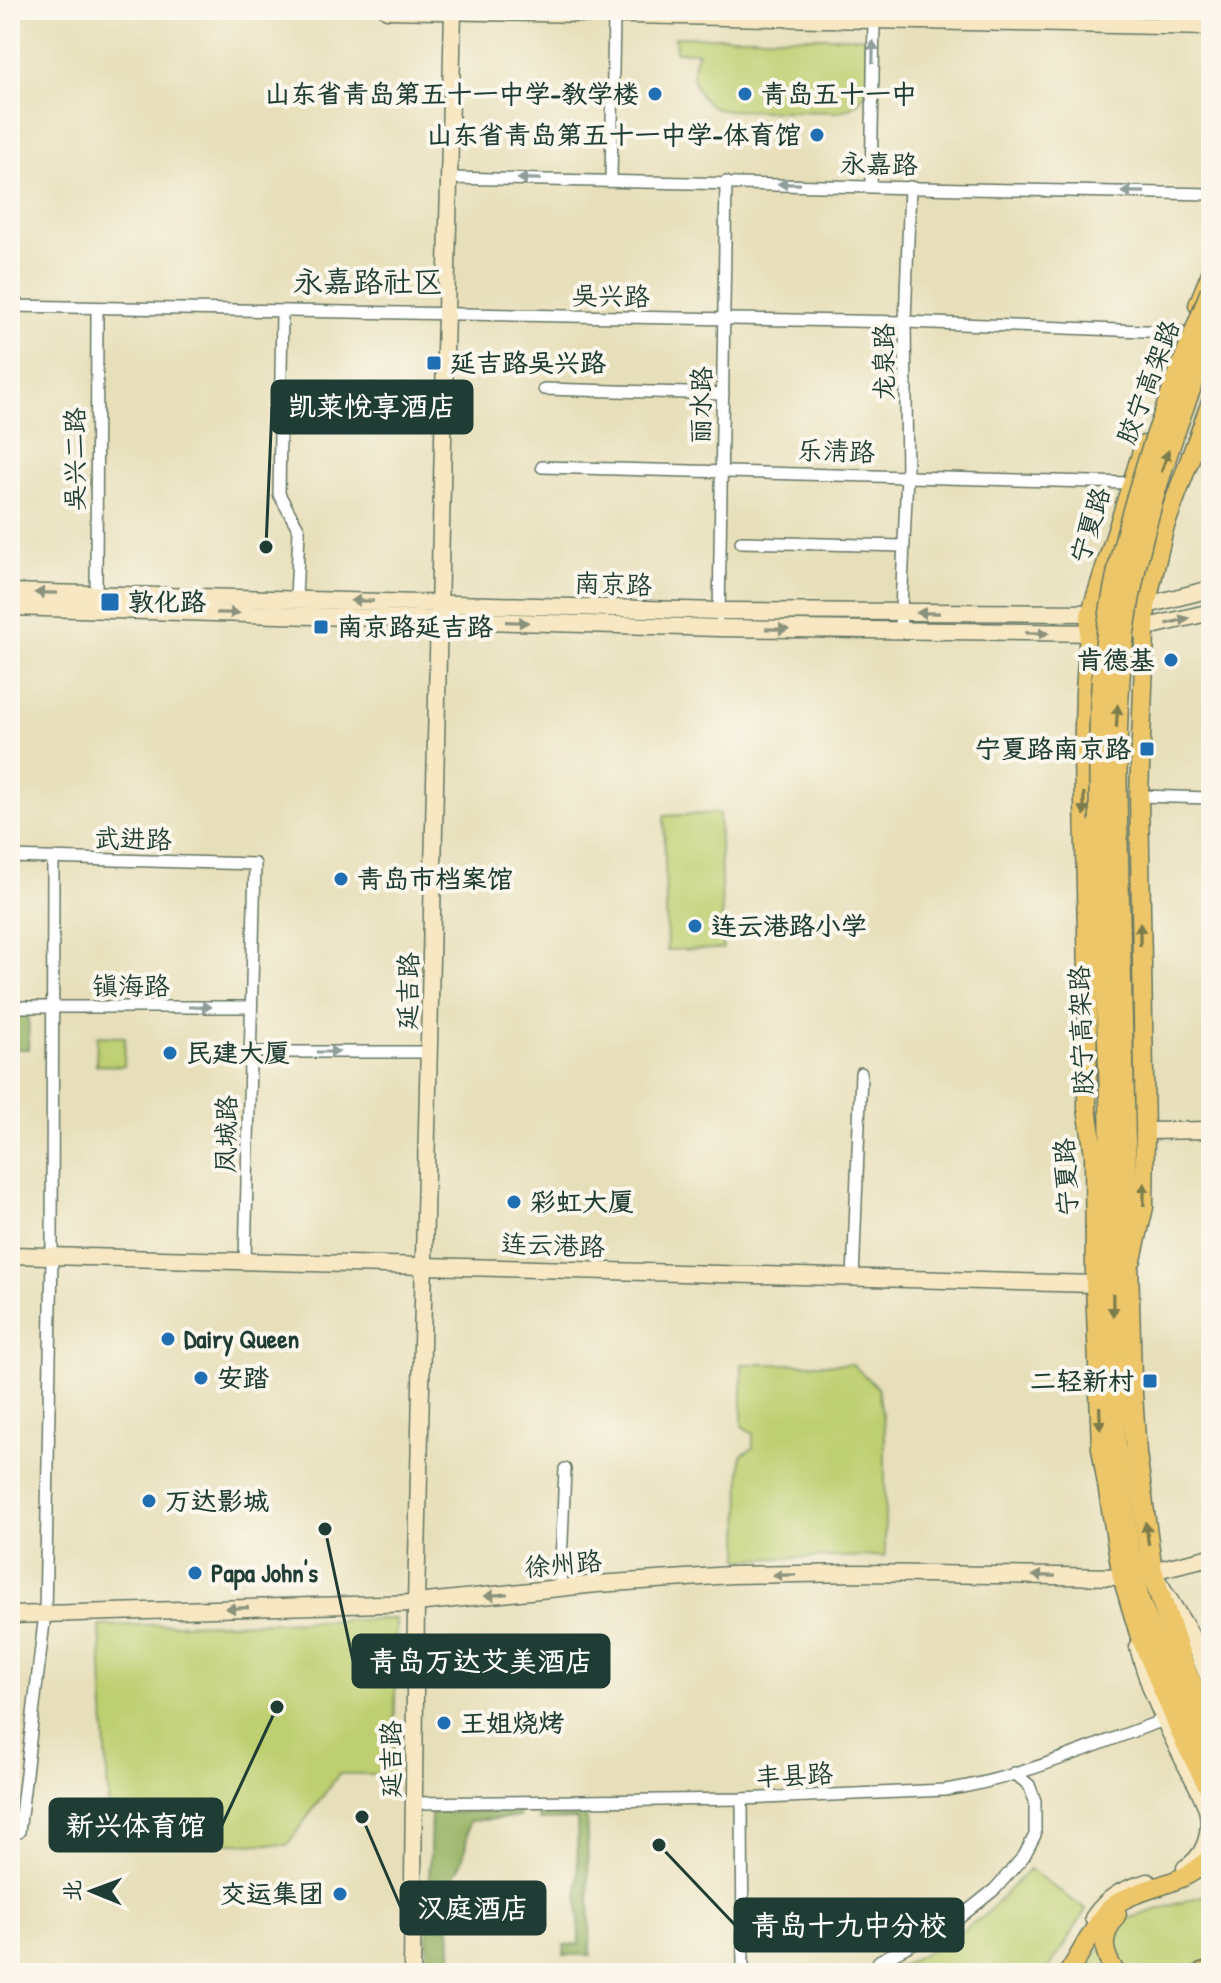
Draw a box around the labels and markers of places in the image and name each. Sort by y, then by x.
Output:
place label: 山东省青岛第五十一中学-教学楼 [264,76,639,111]
place label: 青岛五十一中 [761,76,917,111]
marker: 山东省青岛第五十一中学-教学楼 [646,85,664,103]
marker: 青岛五十一中 [736,85,754,103]
place label: 山东省青岛第五十一中学-体育馆 [426,117,801,152]
marker: 山东省青岛第五十一中学-体育馆 [808,126,826,144]
place label: 延吉路吴兴路 [450,345,606,380]
marker: 延吉路吴兴路 [425,354,443,372]
callout: 凯莱悦享酒店 [272,381,472,433]
place label: 敦化路 [128,584,206,619]
marker: 敦化路 [99,591,121,613]
place label: 南京路延吉路 [337,609,493,644]
marker: 南京路延吉路 [312,618,330,636]
place label: 肯德基 [1077,642,1155,677]
marker: 肯德基 [1162,651,1180,669]
place label: 宁夏路南京路 [975,731,1131,766]
marker: 宁夏路南京路 [1138,740,1156,758]
place label: 青岛市档案馆 [357,861,513,896]
marker: 青岛市档案馆 [332,870,350,888]
place label: 连云港路小学 [711,908,867,943]
marker: 连云港路小学 [686,917,704,935]
place label: 民建大厦 [186,1035,290,1070]
marker: 民建大厦 [161,1044,179,1062]
place label: 彩虹大厦 [530,1184,634,1219]
marker: 彩虹大厦 [505,1193,523,1211]
place label: Dairy Queen [184,1321,299,1357]
marker: Dairy Queen [159,1330,177,1348]
place label: 安踏 [217,1360,269,1395]
place label: 二轻新村 [1030,1363,1134,1398]
marker: 安踏 [192,1369,210,1387]
marker: 二轻新村 [1141,1372,1159,1390]
place label: 万达影城 [165,1483,269,1518]
marker: 万达影城 [140,1492,158,1510]
place label: Papa John's [211,1555,318,1591]
marker: Papa John's [186,1564,204,1582]
callout: 青岛万达艾美酒店 [353,1635,609,1687]
place label: 王姐烧烤 [460,1705,564,1740]
marker: 王姐烧烤 [435,1714,453,1732]
callout: 新兴体育馆 [50,1799,222,1851]
place label: 交运集团 [220,1876,324,1911]
callout: 汉庭酒店 [401,1882,545,1934]
marker: 交运集团 [331,1885,349,1903]
callout: 青岛十九中分校 [735,1899,963,1951]

